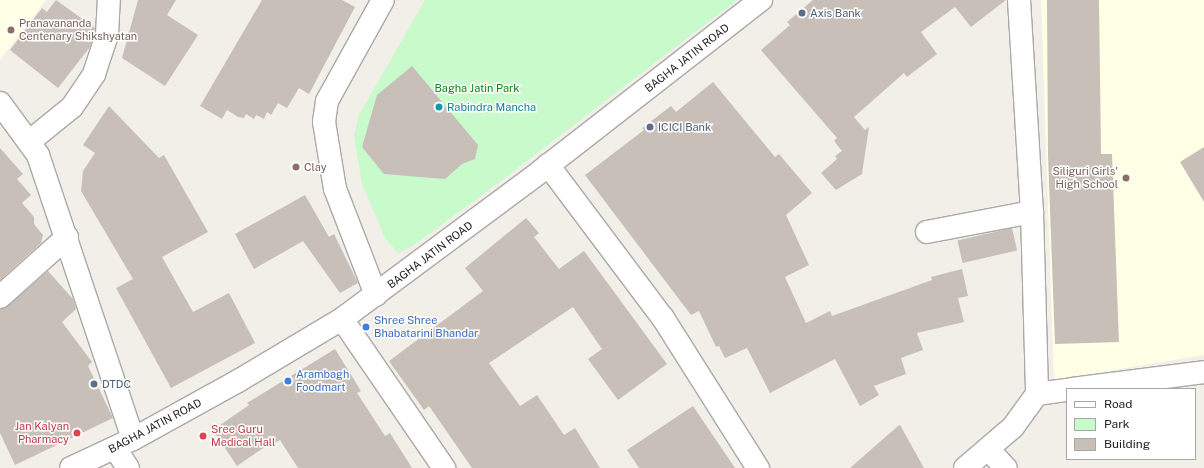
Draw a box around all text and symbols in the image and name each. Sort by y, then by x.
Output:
place label: Axis Bank [810,6,861,20]
marker: Axis Bank [797,8,807,18]
place label: Pranavananda Centenary Shikshyatan [19,17,137,43]
street label: BAGHA JATIN ROAD [642,21,732,95]
marker: Pranavananda Centenary Shikshyatan [6,25,16,35]
park label: Bagha Jatin Park [434,81,520,95]
place label: Rabindra Mancha [447,100,536,114]
marker: Rabindra Mancha [434,102,444,112]
place label: ICICI Bank [658,120,711,134]
marker: ICICI Bank [645,122,655,132]
place label: Clay [304,160,327,174]
marker: Clay [291,162,301,172]
place label: Siliguri Girls' High School [1052,165,1118,191]
marker: Siliguri Girls' High School [1121,173,1131,183]
street label: BAGHA JATIN ROAD [385,219,475,291]
place label: Shree Shree Bhabatarini Bhandar [374,314,478,340]
marker: Shree Shree Bhabatarini Bhandar [361,322,371,332]
place label: Arambagh Foodmart [296,368,349,394]
marker: Arambagh Foodmart [283,376,293,386]
place label: DTDC [102,377,131,391]
marker: DTDC [89,379,99,389]
legend [1066,388,1196,460]
street label: BAGHA JATIN ROAD [106,396,204,456]
text: Road [1104,397,1132,411]
text: Park [1104,417,1130,431]
place label: Jan Kalyan Pharmacy [15,420,69,446]
place label: Sree Guru Medical Hall [211,423,275,449]
marker: Jan Kalyan Pharmacy [72,428,82,438]
marker: Sree Guru Medical Hall [198,431,208,441]
text: Building [1104,437,1150,451]

